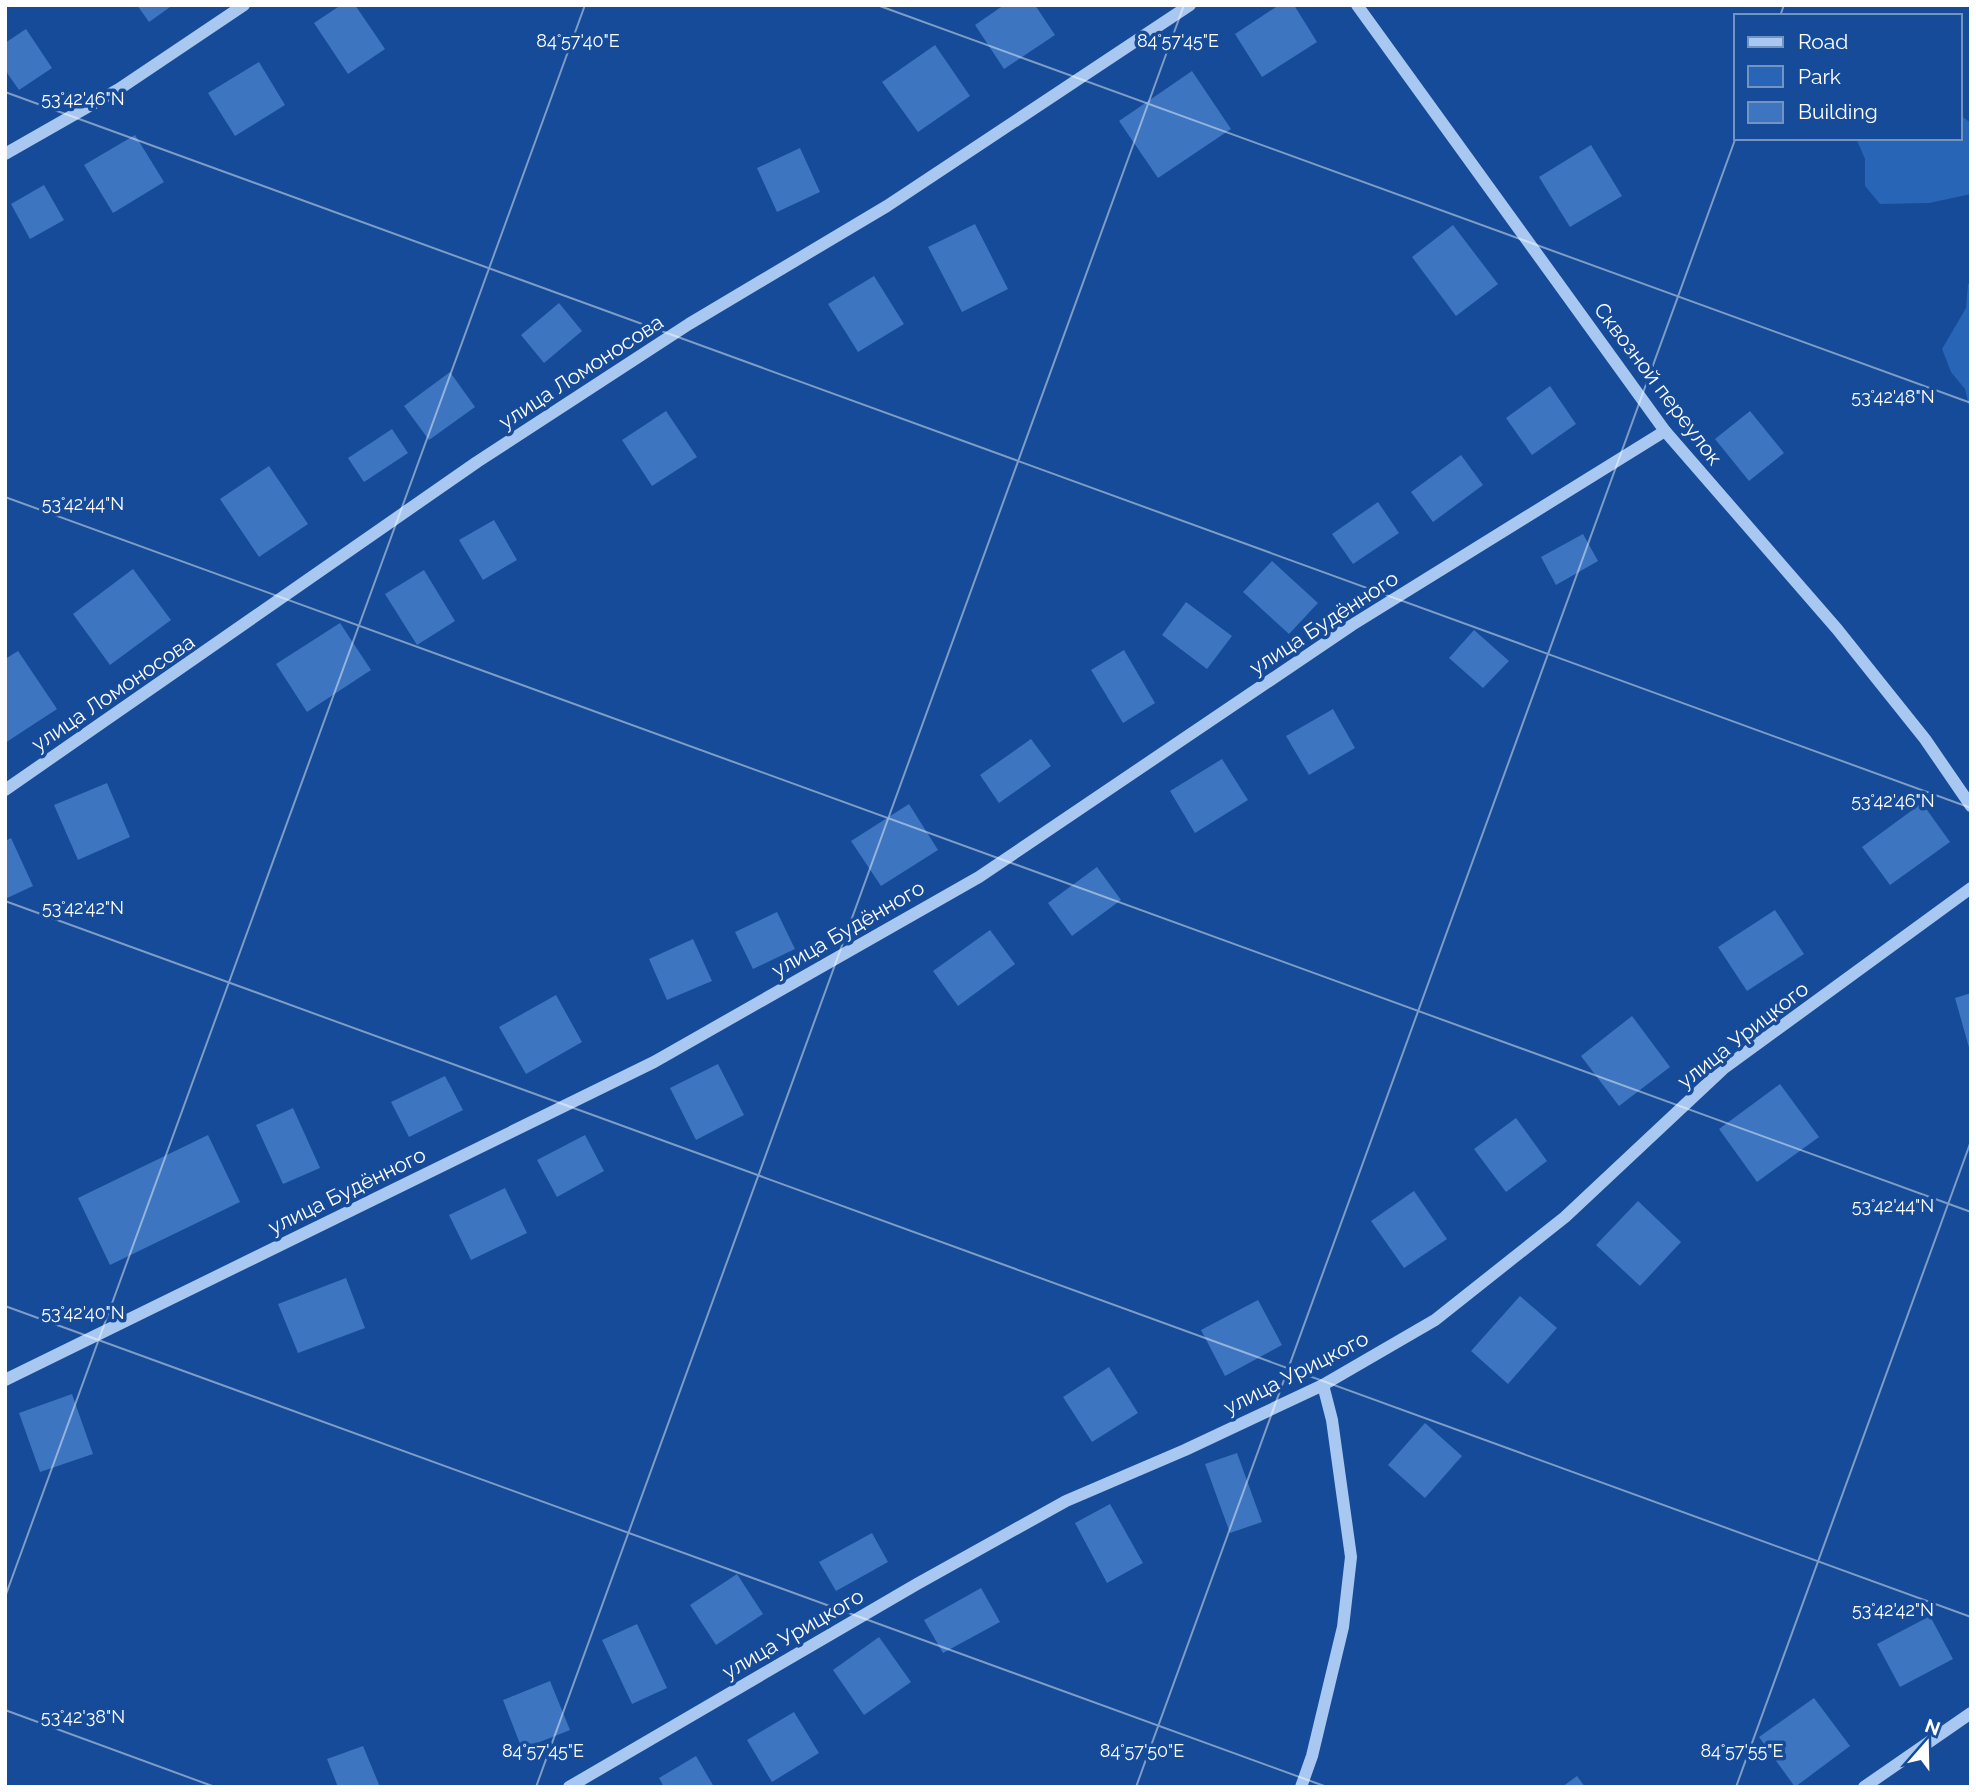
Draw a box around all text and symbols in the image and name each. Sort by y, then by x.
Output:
legend [1734,14,1962,140]
text: Road [1798,29,1848,54]
text: 84°57'40"E [536,30,620,51]
text: 84°57'45"E [1137,30,1219,51]
text: Park [1798,64,1841,89]
text: 53°42'46"N [41,88,125,109]
text: Building [1798,99,1878,124]
street label: Сквозной переулок [1589,297,1728,470]
street label: улица Ломоносова [494,309,668,434]
text: 53°42'48"N [1851,386,1935,407]
text: 53°42'44"N [42,493,124,514]
street label: улица Будённого [1245,565,1403,680]
street label: улица Ломоносова [27,629,199,756]
text: 53°42'46"N [1851,790,1935,811]
street label: улица Будённого [767,875,929,982]
text: 53°42'42"N [42,897,124,918]
street label: улица Урицкого [1672,976,1813,1093]
street label: улица Будённого [264,1142,430,1240]
text: 53°42'44"N [1852,1195,1934,1216]
text: 53°42'40"N [41,1302,125,1323]
street label: улица Урицкого [1219,1325,1372,1420]
street label: улица Урицкого [718,1583,868,1684]
text: 53°42'42"N [1852,1599,1934,1620]
text: 53°42'38"N [41,1706,125,1727]
north arrow [1892,1708,1962,1778]
text: N [1922,1714,1943,1740]
text: 84°57'45"E [502,1740,584,1761]
text: 84°57'50"E [1100,1740,1184,1761]
text: 84°57'55"E [1700,1740,1784,1761]

